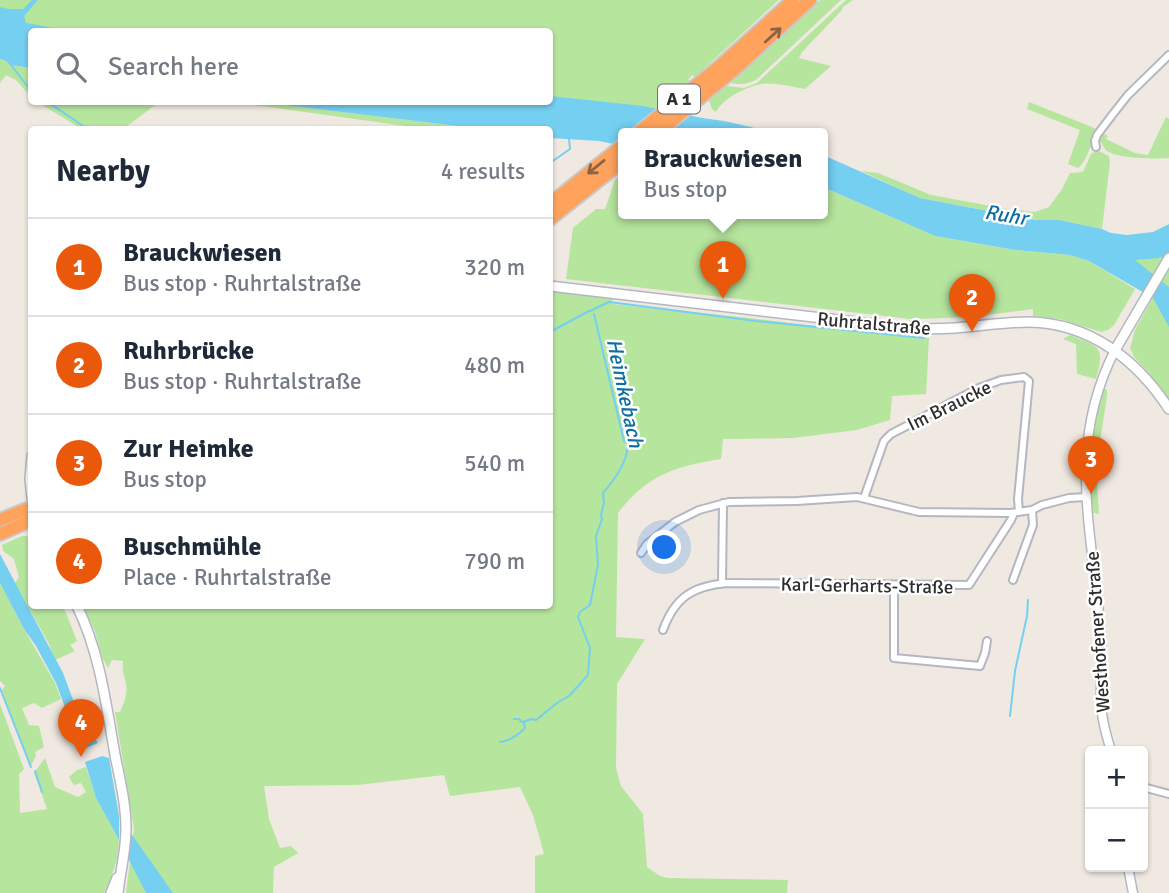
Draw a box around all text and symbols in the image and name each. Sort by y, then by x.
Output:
one-way arrow [764,27,782,43]
search box [28,28,553,105]
icon: search [52,48,90,86]
text: Search here [108,51,239,83]
road number: A 1 [658,84,700,114]
popup [618,128,828,219]
text: Brauckwiesen [644,143,802,175]
text: Nearby [56,153,150,190]
text: 4 results [441,157,525,186]
one-way arrow [588,159,606,175]
text: Bus stop [644,175,727,204]
water label: Ruhr [983,199,1032,232]
text: Brauckwiesen [123,237,282,269]
pin: 1 [700,241,746,299]
text: 1 [73,253,85,282]
text: 320 m [464,253,525,282]
text: Bus stop · Ruhrtalstraße [123,269,362,298]
pin: 2 [949,274,995,332]
street label: Ruhrtalstraße [816,307,932,341]
text: Ruhrbrücke [123,335,254,367]
water label: Heimkebach [601,336,649,450]
text: 2 [73,351,85,380]
text: 480 m [464,351,525,380]
text: Bus stop · Ruhrtalstraße [123,367,362,396]
street label: Im Braucke [903,375,995,437]
text: Zur Heimke [123,433,254,465]
pin: 3 [1068,436,1114,494]
text: 3 [73,449,85,478]
text: 540 m [464,449,525,478]
text: Bus stop [123,465,207,494]
your location [647,530,681,564]
text: Buschmühle [123,531,261,563]
text: 4 [73,547,85,576]
text: 790 m [464,547,525,576]
street label: Westhofener Straße [1080,550,1116,713]
text: Place · Ruhrtalstraße [123,563,332,592]
street label: Karl-Gerharts-Straße [780,572,954,600]
pin: 4 [58,699,104,757]
map controls [1085,746,1148,872]
button: + [1085,746,1148,809]
button: − [1085,809,1148,872]

